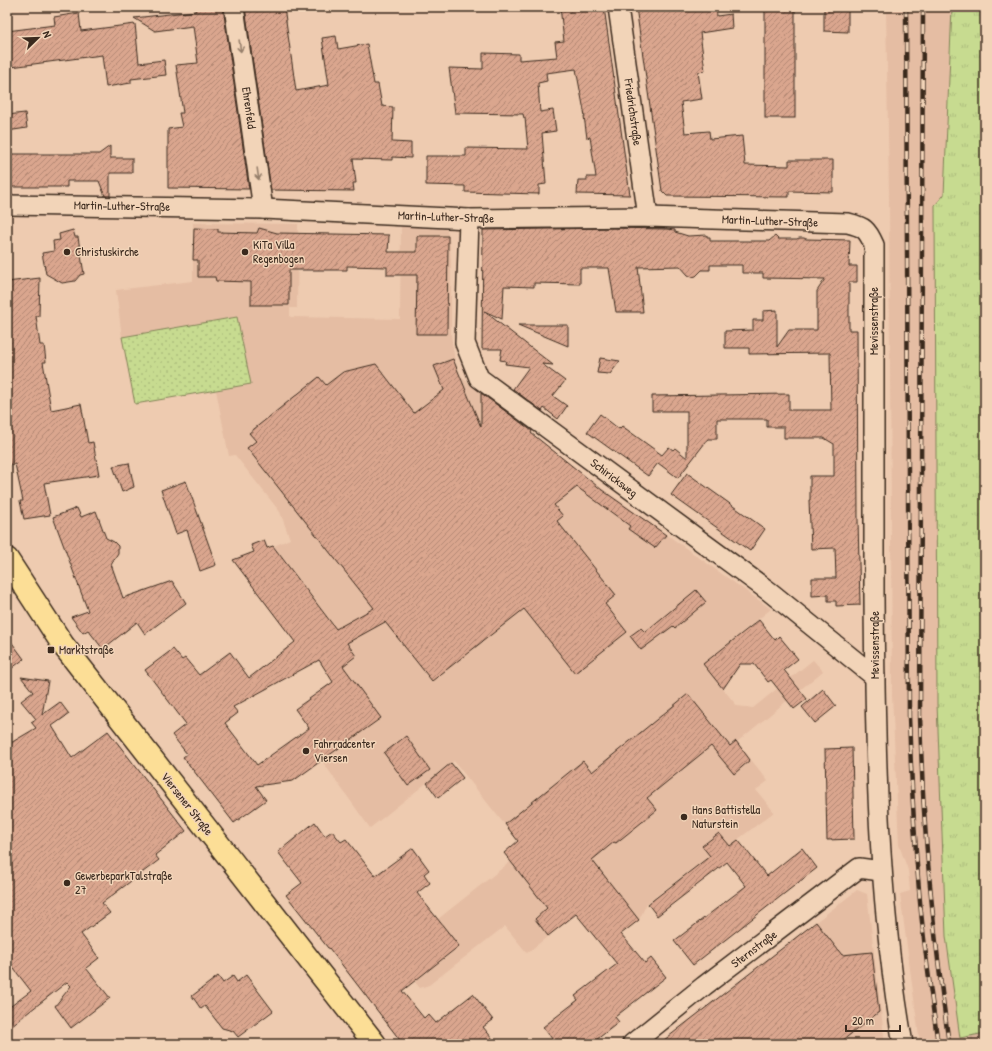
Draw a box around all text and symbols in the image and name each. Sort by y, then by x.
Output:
north arrow [18,18,58,58]
text: N [40,29,55,40]
one-way arrow [236,39,244,52]
street label: Friedrichstraße [620,76,647,147]
street label: Ehrenfeld [238,86,261,130]
one-way arrow [254,167,262,180]
street label: Martin-Luther-Straße [74,196,171,215]
street label: Martin-Luther-Straße [398,206,495,227]
street label: Martin-Luther-Straße [722,210,819,231]
place label: KiTa Villa Regenbogen [253,236,304,267]
place label: Christuskirche [75,243,139,260]
marker: Christuskirche [62,247,72,257]
marker: KiTa Villa Regenbogen [240,247,250,257]
street label: Mevissenstraße [865,287,882,355]
street label: Schiricksweg [587,454,641,501]
street label: Mevissenstraße [866,611,883,679]
place label: Marktstraße [59,641,114,658]
marker: Marktstraße [46,645,56,655]
place label: Fahrradcenter Viersen [313,735,376,766]
marker: Fahrradcenter Viersen [301,746,311,756]
street label: Viersener Straße [157,769,218,839]
place label: Hans Battistella Naturstein [692,801,761,832]
marker: Hans Battistella Naturstein [679,812,689,822]
place label: GewerbeparkTalstraße 27 [75,867,173,898]
marker: GewerbeparkTalstraße 27 [62,878,72,888]
street label: Sternstraße [727,926,780,972]
scale bar [846,1007,900,1033]
text: 20 m [852,1012,874,1029]

